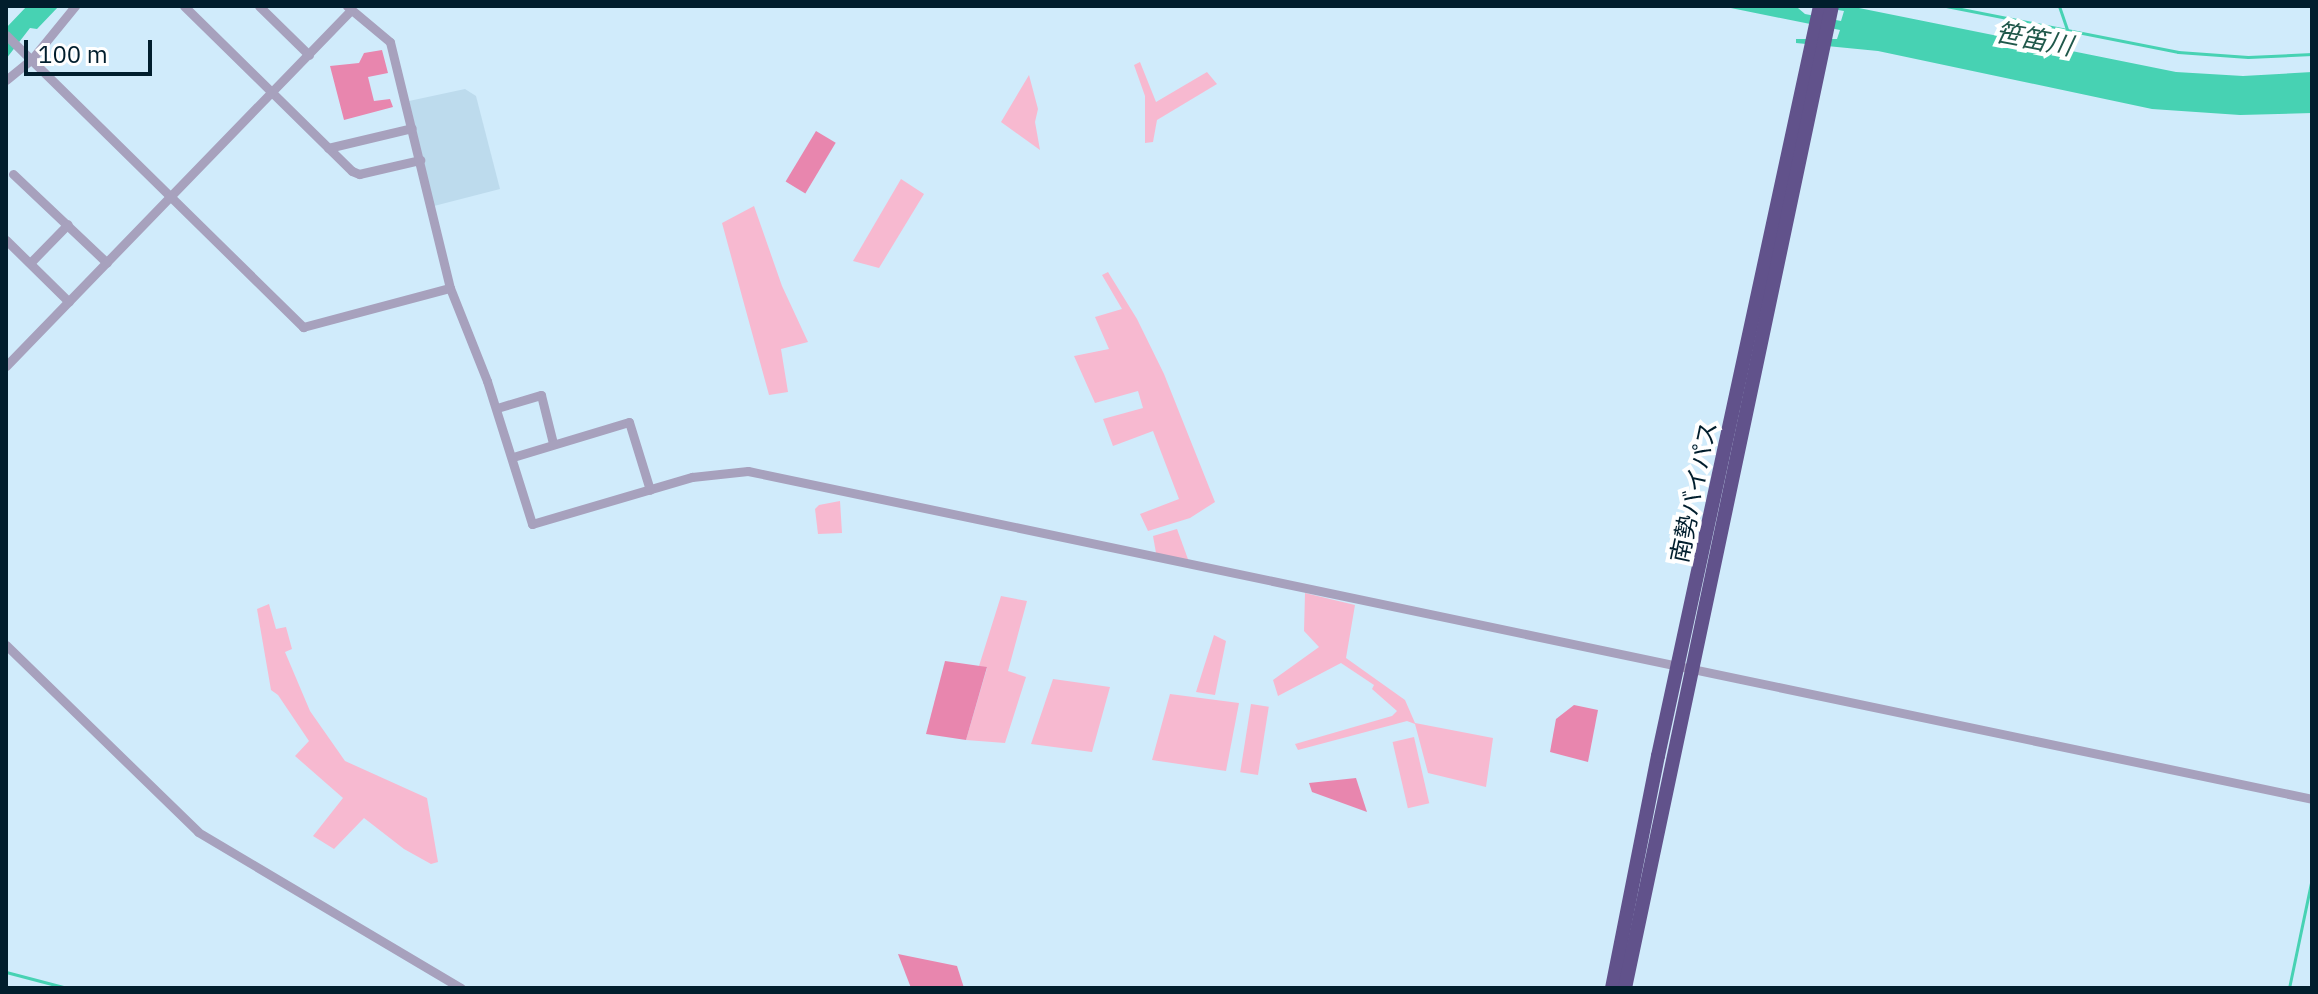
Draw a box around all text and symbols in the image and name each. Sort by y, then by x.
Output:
water label: 笹笛川 [1993,16,2075,62]
scale bar [28,24,156,74]
text: 100 m [38,38,108,70]
street label: 南勢バイパス [1665,419,1723,565]

